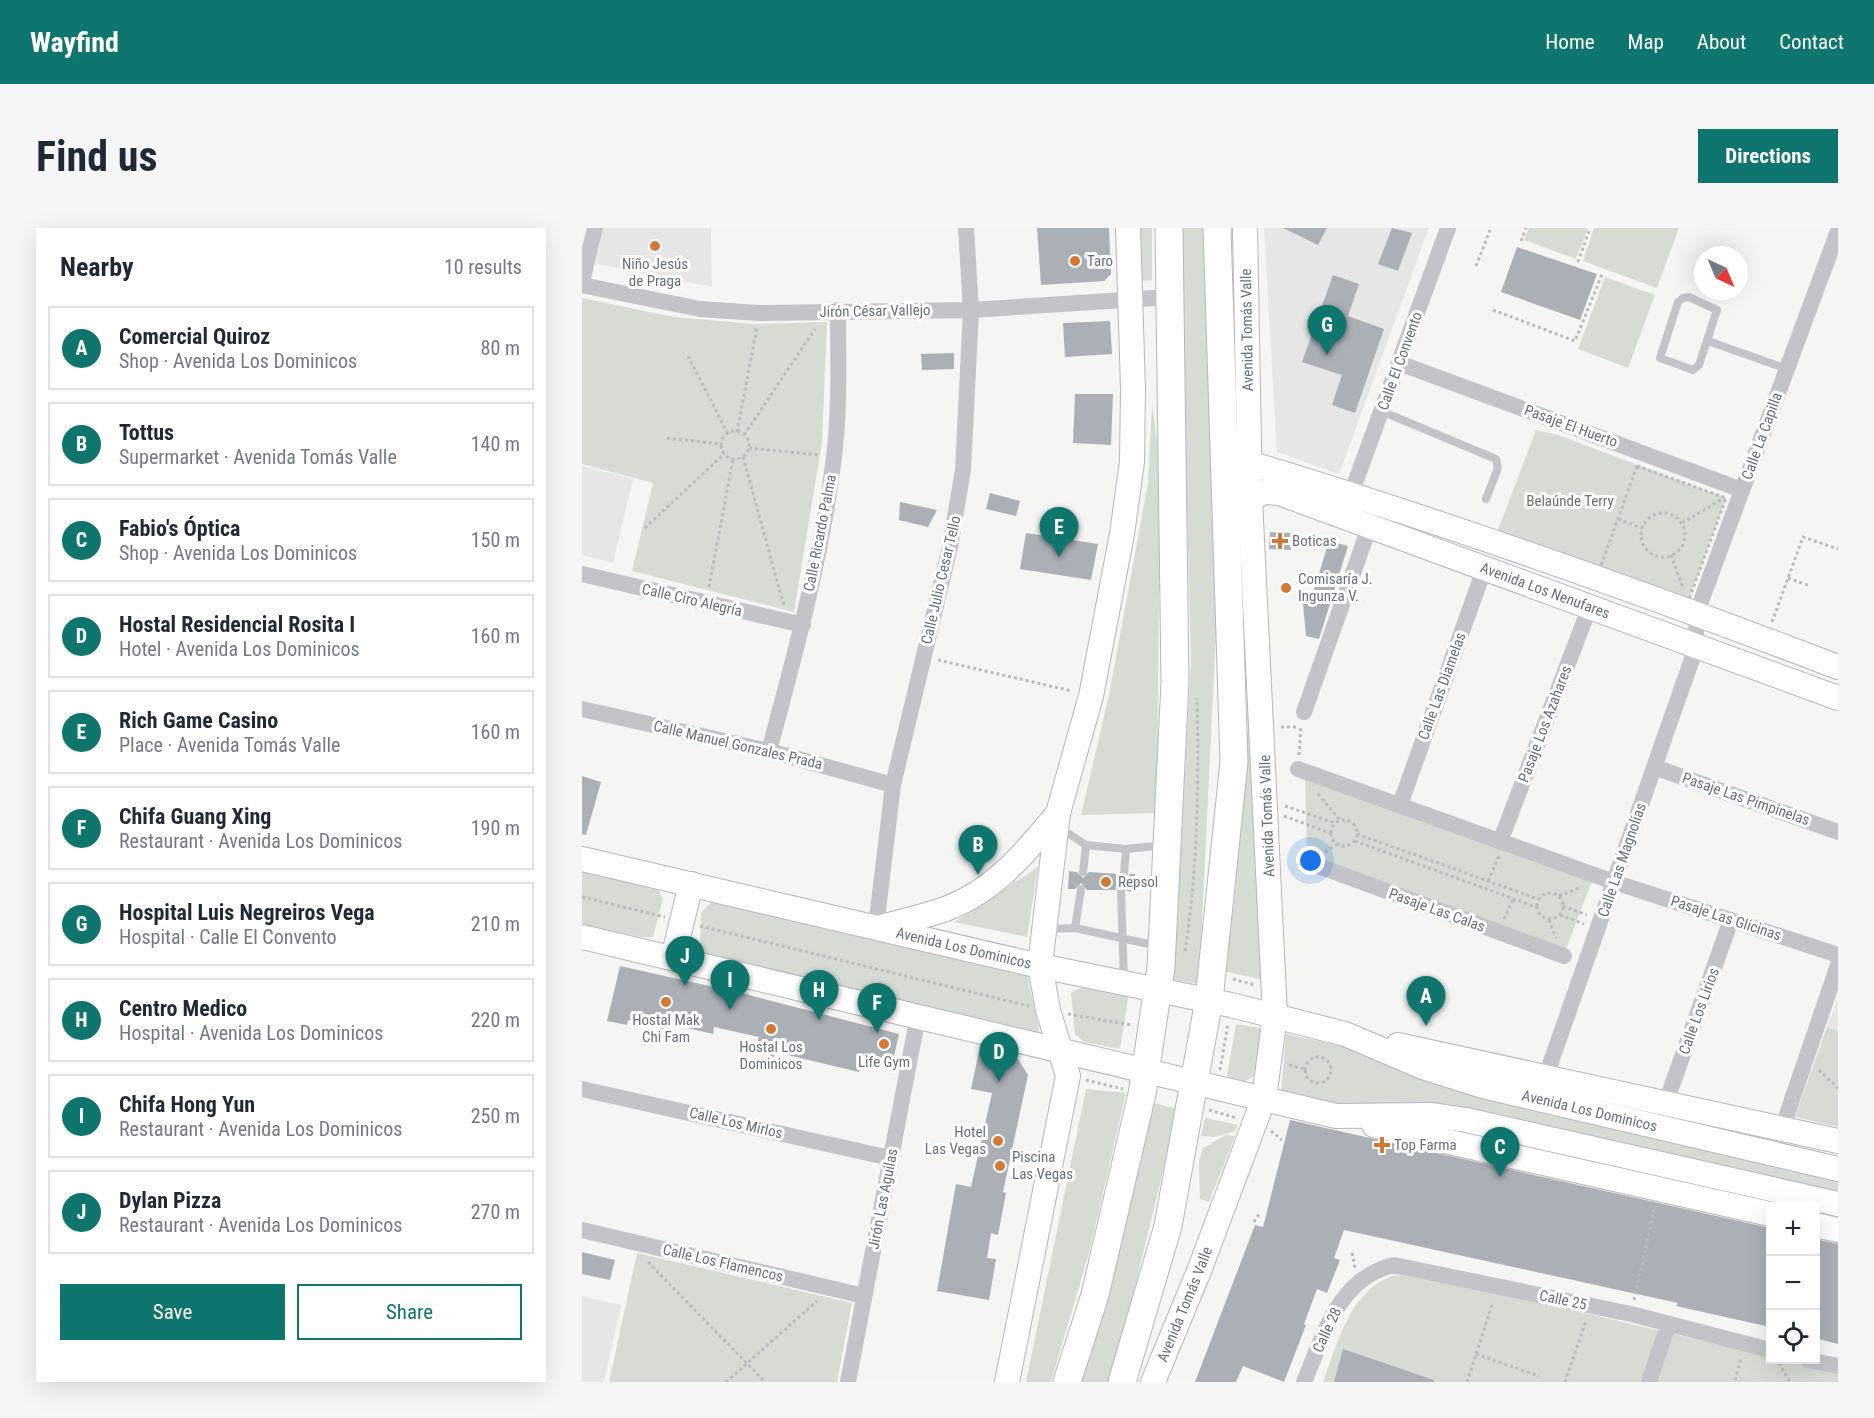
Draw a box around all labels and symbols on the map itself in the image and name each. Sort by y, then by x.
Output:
marker: Niño Jesús de Praga [648,239,662,253]
north arrow [1694,246,1748,300]
place label: Taro [1087,252,1113,270]
marker: Taro [1068,254,1082,268]
place label: Niño Jesús de Praga [622,255,688,290]
street label: Avenida Tomás Valle [1237,269,1257,391]
street label: Jirón César Vallejo [819,301,931,321]
pin: G [1308,306,1346,355]
street label: Calle El Convento [1374,309,1426,413]
street label: Calle La Capilla [1738,390,1786,482]
street label: Pasaje El Huerto [1522,401,1620,451]
street label: Calle Ricardo Palma [800,473,840,593]
park label: Belaúnde Terry [1526,492,1614,510]
pin: E [1040,508,1078,557]
street label: Calle Julio Cesar Tello [917,514,965,646]
place label: Boticas [1292,532,1337,550]
marker: Boticas [1273,534,1287,548]
street label: Avenida Los Nenufares [1478,559,1612,623]
place label: Comisaría J. Ingunza V. [1298,570,1373,605]
street label: Calle Ciro Alegría [640,580,744,620]
marker: Comisaría J. Ingunza V. [1279,581,1293,595]
street label: Calle Las Diamelas [1414,630,1470,742]
street label: Pasaje Los Azahares [1514,663,1576,785]
street label: Calle Manuel Gonzales Prada [652,717,824,773]
street label: Avenida Tomás Valle [1256,754,1278,878]
street label: Pasaje Las Pimpinelas [1680,769,1812,829]
street label: Calle Las Magnolias [1594,801,1650,919]
pin: B [958,826,998,875]
your location [1296,846,1325,875]
place label: Repsol [1118,873,1158,891]
marker: Repsol [1099,875,1113,889]
street label: Pasaje Las Calas [1386,884,1488,936]
street label: Pasaje Las Glicinas [1668,892,1784,944]
street label: Avenida Los Dominicos [894,924,1033,973]
pin: J [666,936,704,986]
pin: I [710,960,750,1010]
street label: Calle Los Lirios [1675,965,1723,1057]
pin: H [800,970,838,1020]
pin: A [1406,976,1446,1026]
pin: F [858,984,896,1033]
marker: Hostal Mak Chi Fam [659,995,673,1009]
place label: Hostal Mak Chi Fam [632,1011,700,1046]
marker: Hostal Los Dominicos [764,1022,778,1036]
pin: D [980,1032,1018,1082]
marker: Life Gym [877,1037,891,1051]
place label: Hostal Los Dominicos [739,1038,803,1073]
place label: Life Gym [858,1053,910,1071]
street label: Avenida Los Dominicos [1520,1086,1659,1135]
street label: Calle Los Mirlos [688,1104,785,1143]
place label: Hotel Las Vegas [925,1123,986,1158]
pin: C [1480,1128,1520,1177]
marker: Hotel Las Vegas [991,1134,1005,1148]
place label: Top Farma [1394,1136,1457,1154]
marker: Top Farma [1375,1138,1389,1152]
street label: Jirón Las Aguilas [864,1147,902,1251]
place label: Piscina Las Vegas [1012,1148,1073,1183]
marker: Piscina Las Vegas [993,1159,1007,1173]
street label: Calle Los Flamencos [661,1240,785,1286]
street label: Avenida Tomás Valle [1153,1244,1216,1365]
street label: Calle 25 [1538,1286,1588,1314]
street label: Calle 28 [1309,1305,1345,1355]

